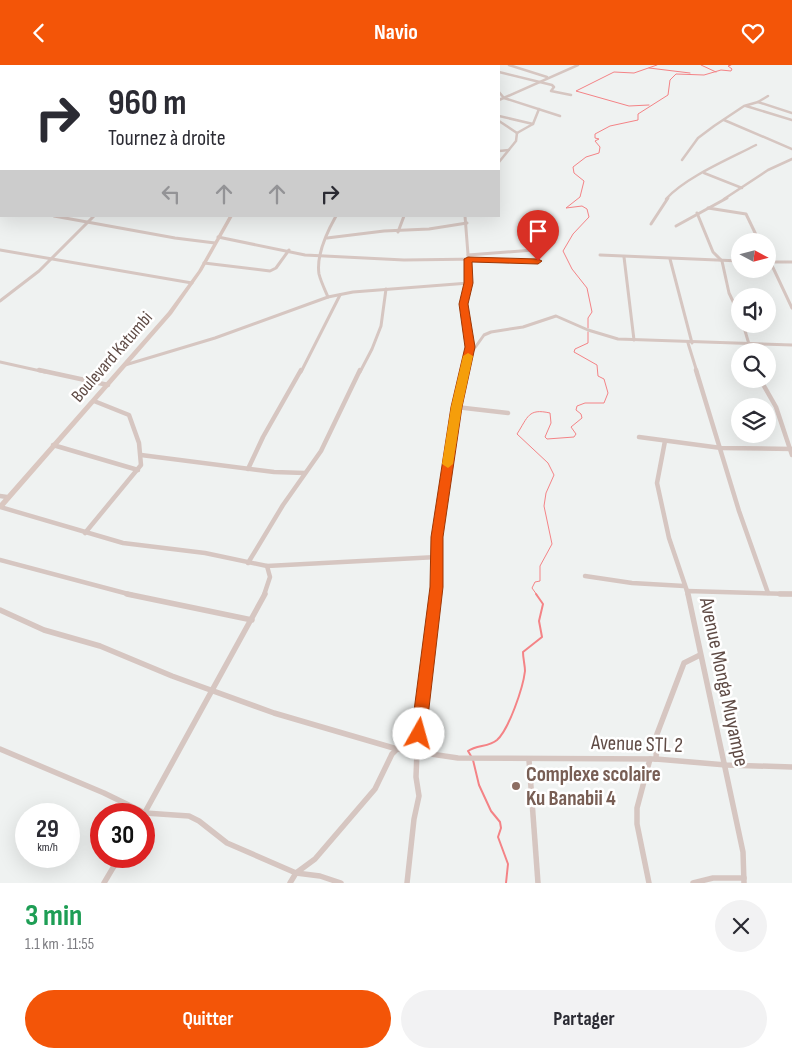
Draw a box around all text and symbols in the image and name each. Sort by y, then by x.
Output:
icon: back [25,19,53,47]
text: Navio [374,19,418,46]
icon: heart [739,19,767,47]
text: 960 m [108,82,186,125]
icon: right [25,85,90,150]
text: Tournez à droite [108,125,225,152]
icon: left [157,180,185,208]
icon: ahead [210,180,238,208]
icon: ahead [263,180,291,208]
icon: right [316,180,344,208]
pin [517,210,559,261]
icon: arrive [524,217,552,245]
north arrow [731,233,776,277]
map controls [731,233,776,443]
button: sound [731,288,776,333]
street label: Boulevard Katumbi [67,308,157,406]
button: search [731,343,776,388]
button: layers [731,398,776,443]
street label: Avenue Monga Muyampe [694,594,754,769]
position arrow [392,707,444,759]
street label: Avenue STL 2 [590,730,683,758]
place label: Complexe scolaire Ku Banabii 4 [526,762,661,811]
marker: Complexe scolaire Ku Banabii 4 [510,780,522,792]
speed limit sign: 30 [90,803,155,868]
text: 29 [36,814,59,845]
text: km/h [37,840,58,855]
text: 3 min [25,898,82,934]
button: close [715,900,767,952]
text: 1.1 km · 11:55 [25,935,94,954]
button: Quitter [25,990,391,1048]
button: Partager [401,990,767,1048]

